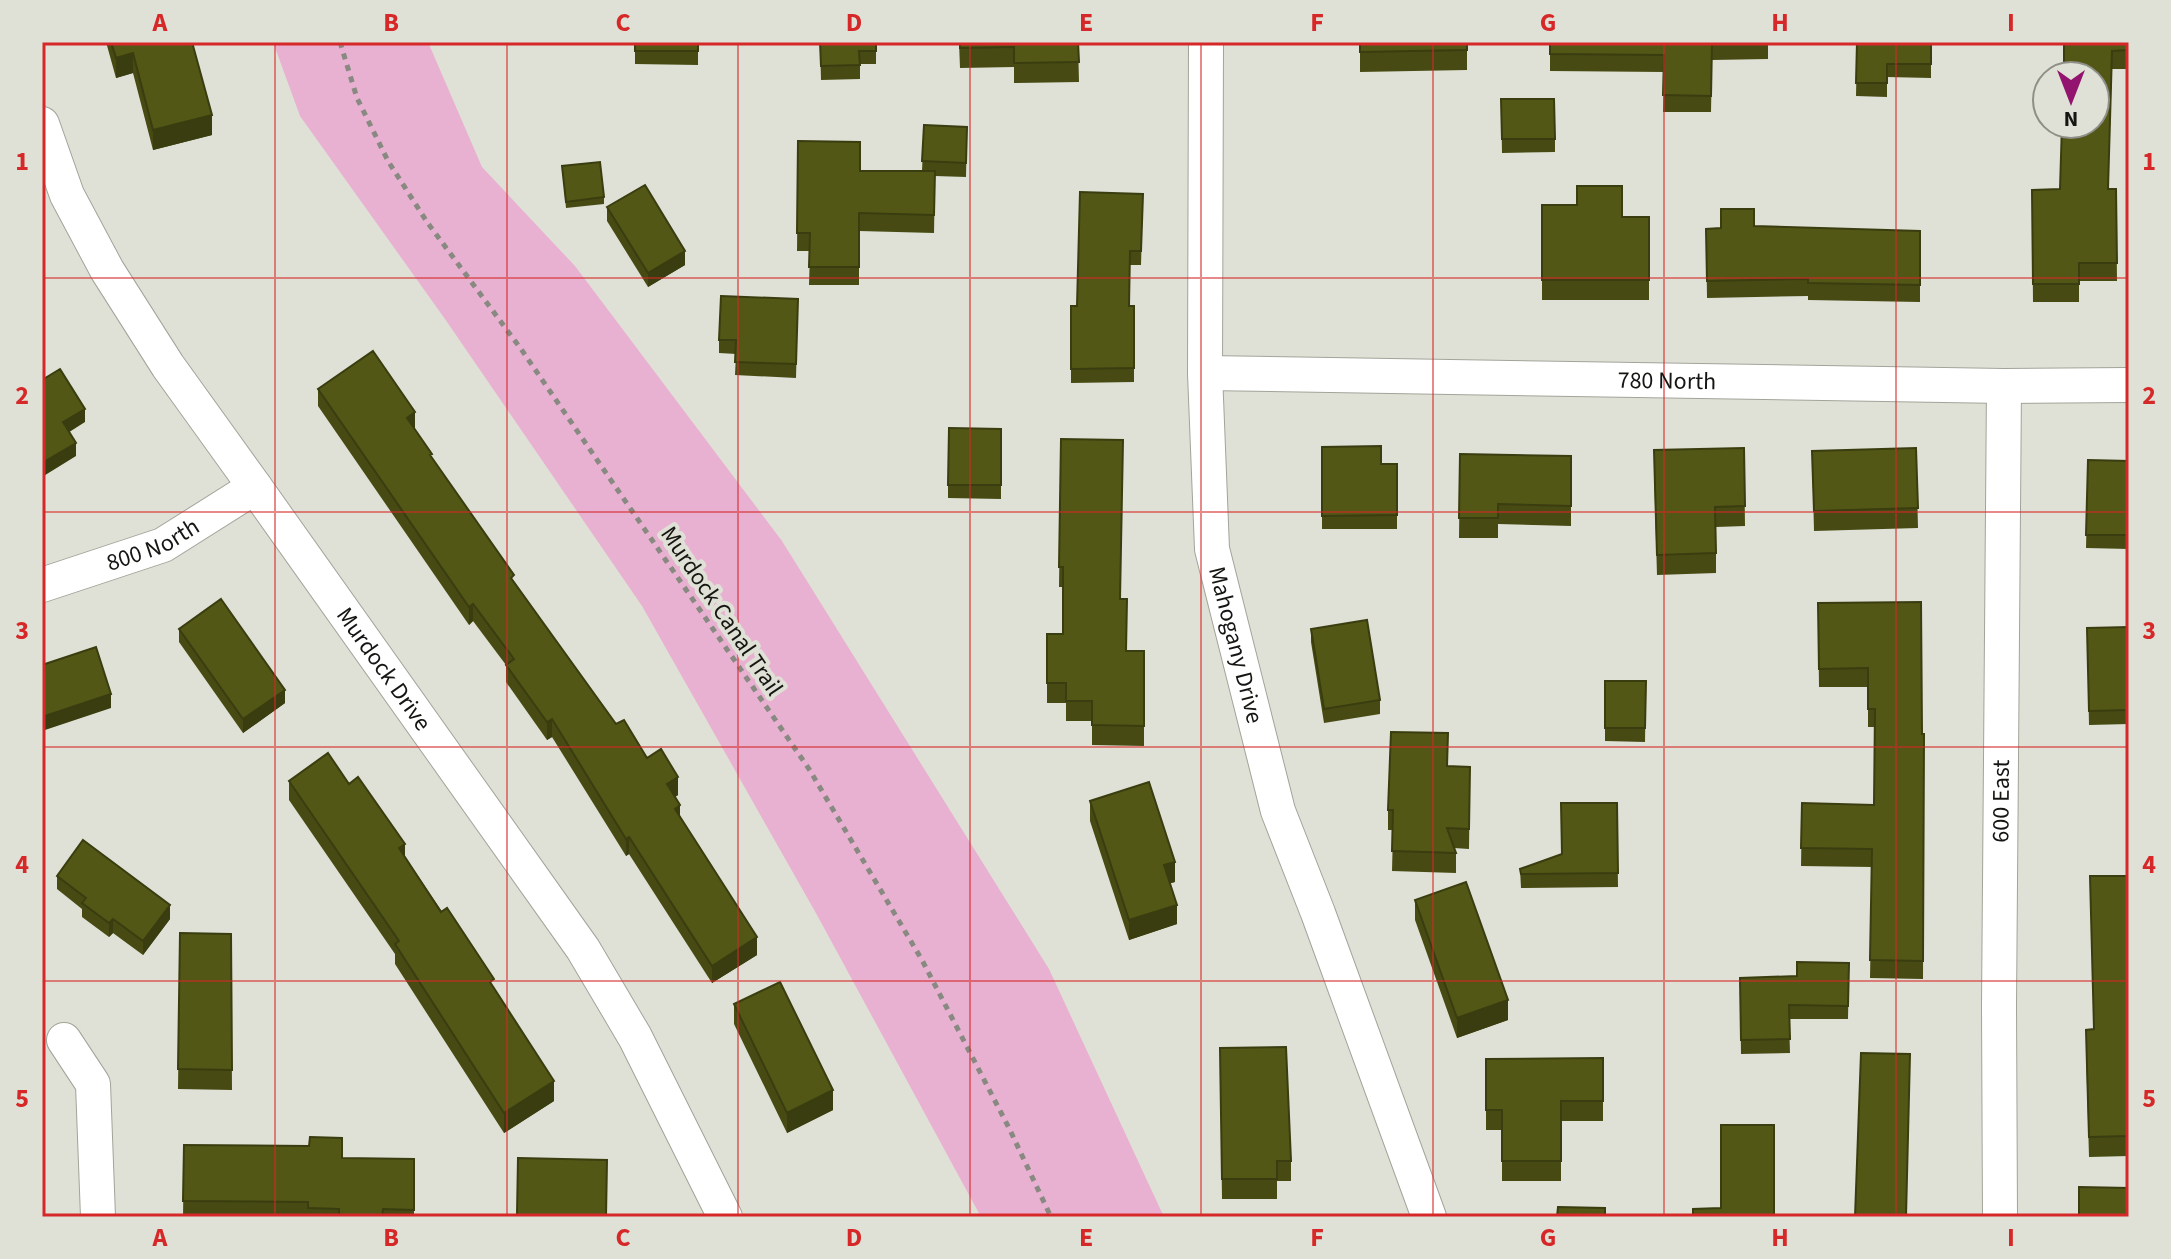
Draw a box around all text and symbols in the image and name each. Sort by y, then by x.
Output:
text: A [152,4,169,41]
text: B [383,4,399,41]
text: C [615,4,631,41]
text: D [846,4,862,41]
text: E [1079,4,1093,41]
text: F [1310,4,1324,41]
text: G [1540,4,1556,41]
text: H [1771,4,1789,41]
text: I [2007,4,2015,41]
north arrow [2031,60,2111,140]
text: N [2064,103,2078,135]
text: 1 [15,143,29,180]
text: 1 [2142,143,2156,180]
street label: 780 North [1617,363,1717,399]
text: 2 [15,377,29,414]
text: 2 [2142,377,2156,414]
street label: 800 North [102,509,206,581]
street label: Murdock Canal Trail [652,519,791,703]
street label: Mahogany Drive [1199,563,1272,727]
street label: Murdock Drive [328,600,440,738]
text: 3 [15,612,29,649]
text: 3 [2142,612,2156,649]
street label: 600 East [1983,759,2019,843]
text: 4 [15,846,29,883]
text: 4 [2142,846,2156,883]
text: 5 [15,1080,29,1117]
text: 5 [2142,1080,2156,1117]
text: A [152,1219,169,1256]
text: B [383,1219,399,1256]
text: C [615,1219,631,1256]
text: D [846,1219,862,1256]
text: E [1079,1219,1093,1256]
text: F [1310,1219,1324,1256]
text: G [1540,1219,1556,1256]
text: H [1771,1219,1789,1256]
text: I [2007,1219,2015,1256]

